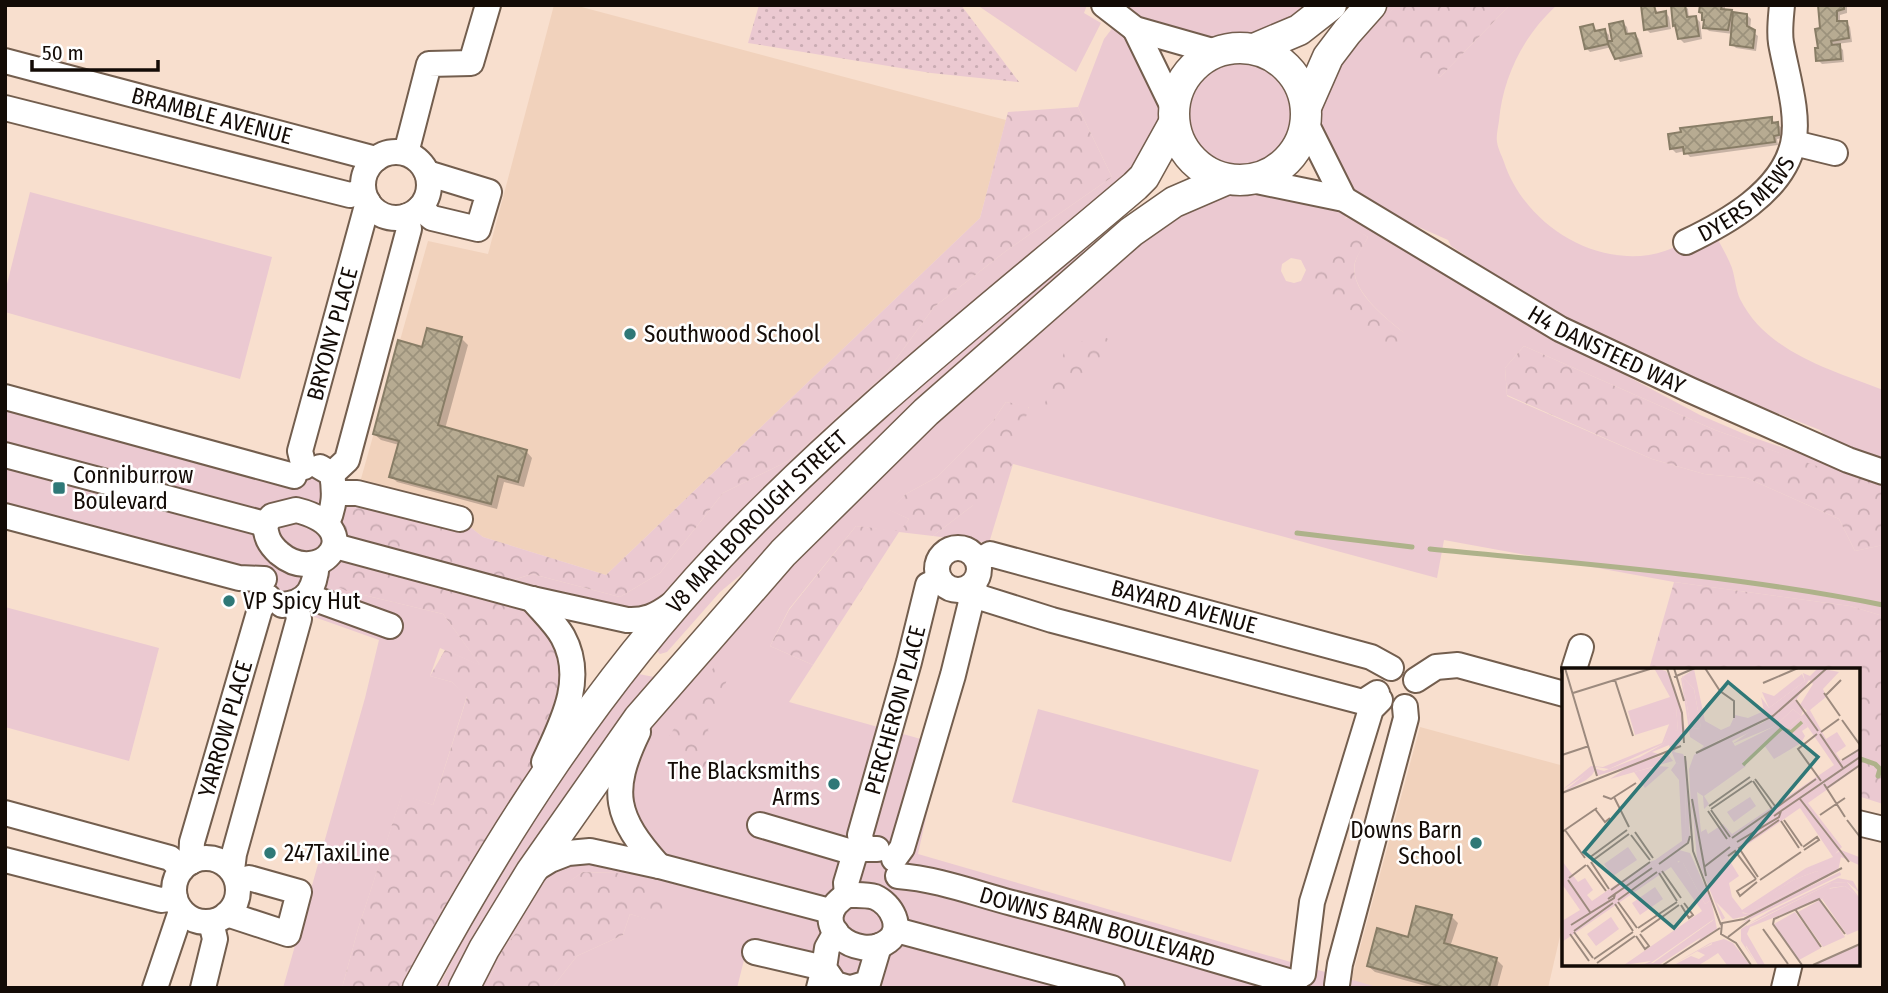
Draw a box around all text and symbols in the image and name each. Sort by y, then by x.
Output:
scale bar [32,28,158,72]
text: 50 m [42,40,84,66]
street label: BRAMBLE AVENUE [128,81,295,150]
street label: DYERS MEWS [1693,152,1801,248]
street label: BRYONY PLACE [300,264,364,404]
street label: H4 DANSTEED WAY [1523,299,1690,400]
place label: Southwood School [644,320,820,348]
marker: Southwood School [622,326,638,342]
street label: V8 MARLBOROUGH STREET [660,424,853,619]
place label: Conniburrow Boulevard [73,461,193,515]
marker: Conniburrow Boulevard [51,480,67,496]
street label: BAYARD AVENUE [1108,573,1260,640]
place label: VP Spicy Hut [243,587,361,615]
marker: VP Spicy Hut [221,593,237,609]
street label: PERCHERON PLACE [858,623,931,798]
street label: YARROW PLACE [192,657,258,800]
inset map [1562,668,1860,965]
place label: The Blacksmiths Arms [667,757,820,811]
marker: The Blacksmiths Arms [826,776,842,792]
place label: Downs Barn School [1350,816,1462,870]
marker: Downs Barn School [1468,835,1484,851]
place label: 247TaxiLine [284,839,390,867]
marker: 247TaxiLine [262,845,278,861]
street label: DOWNS BARN BOULEVARD [976,880,1219,973]

